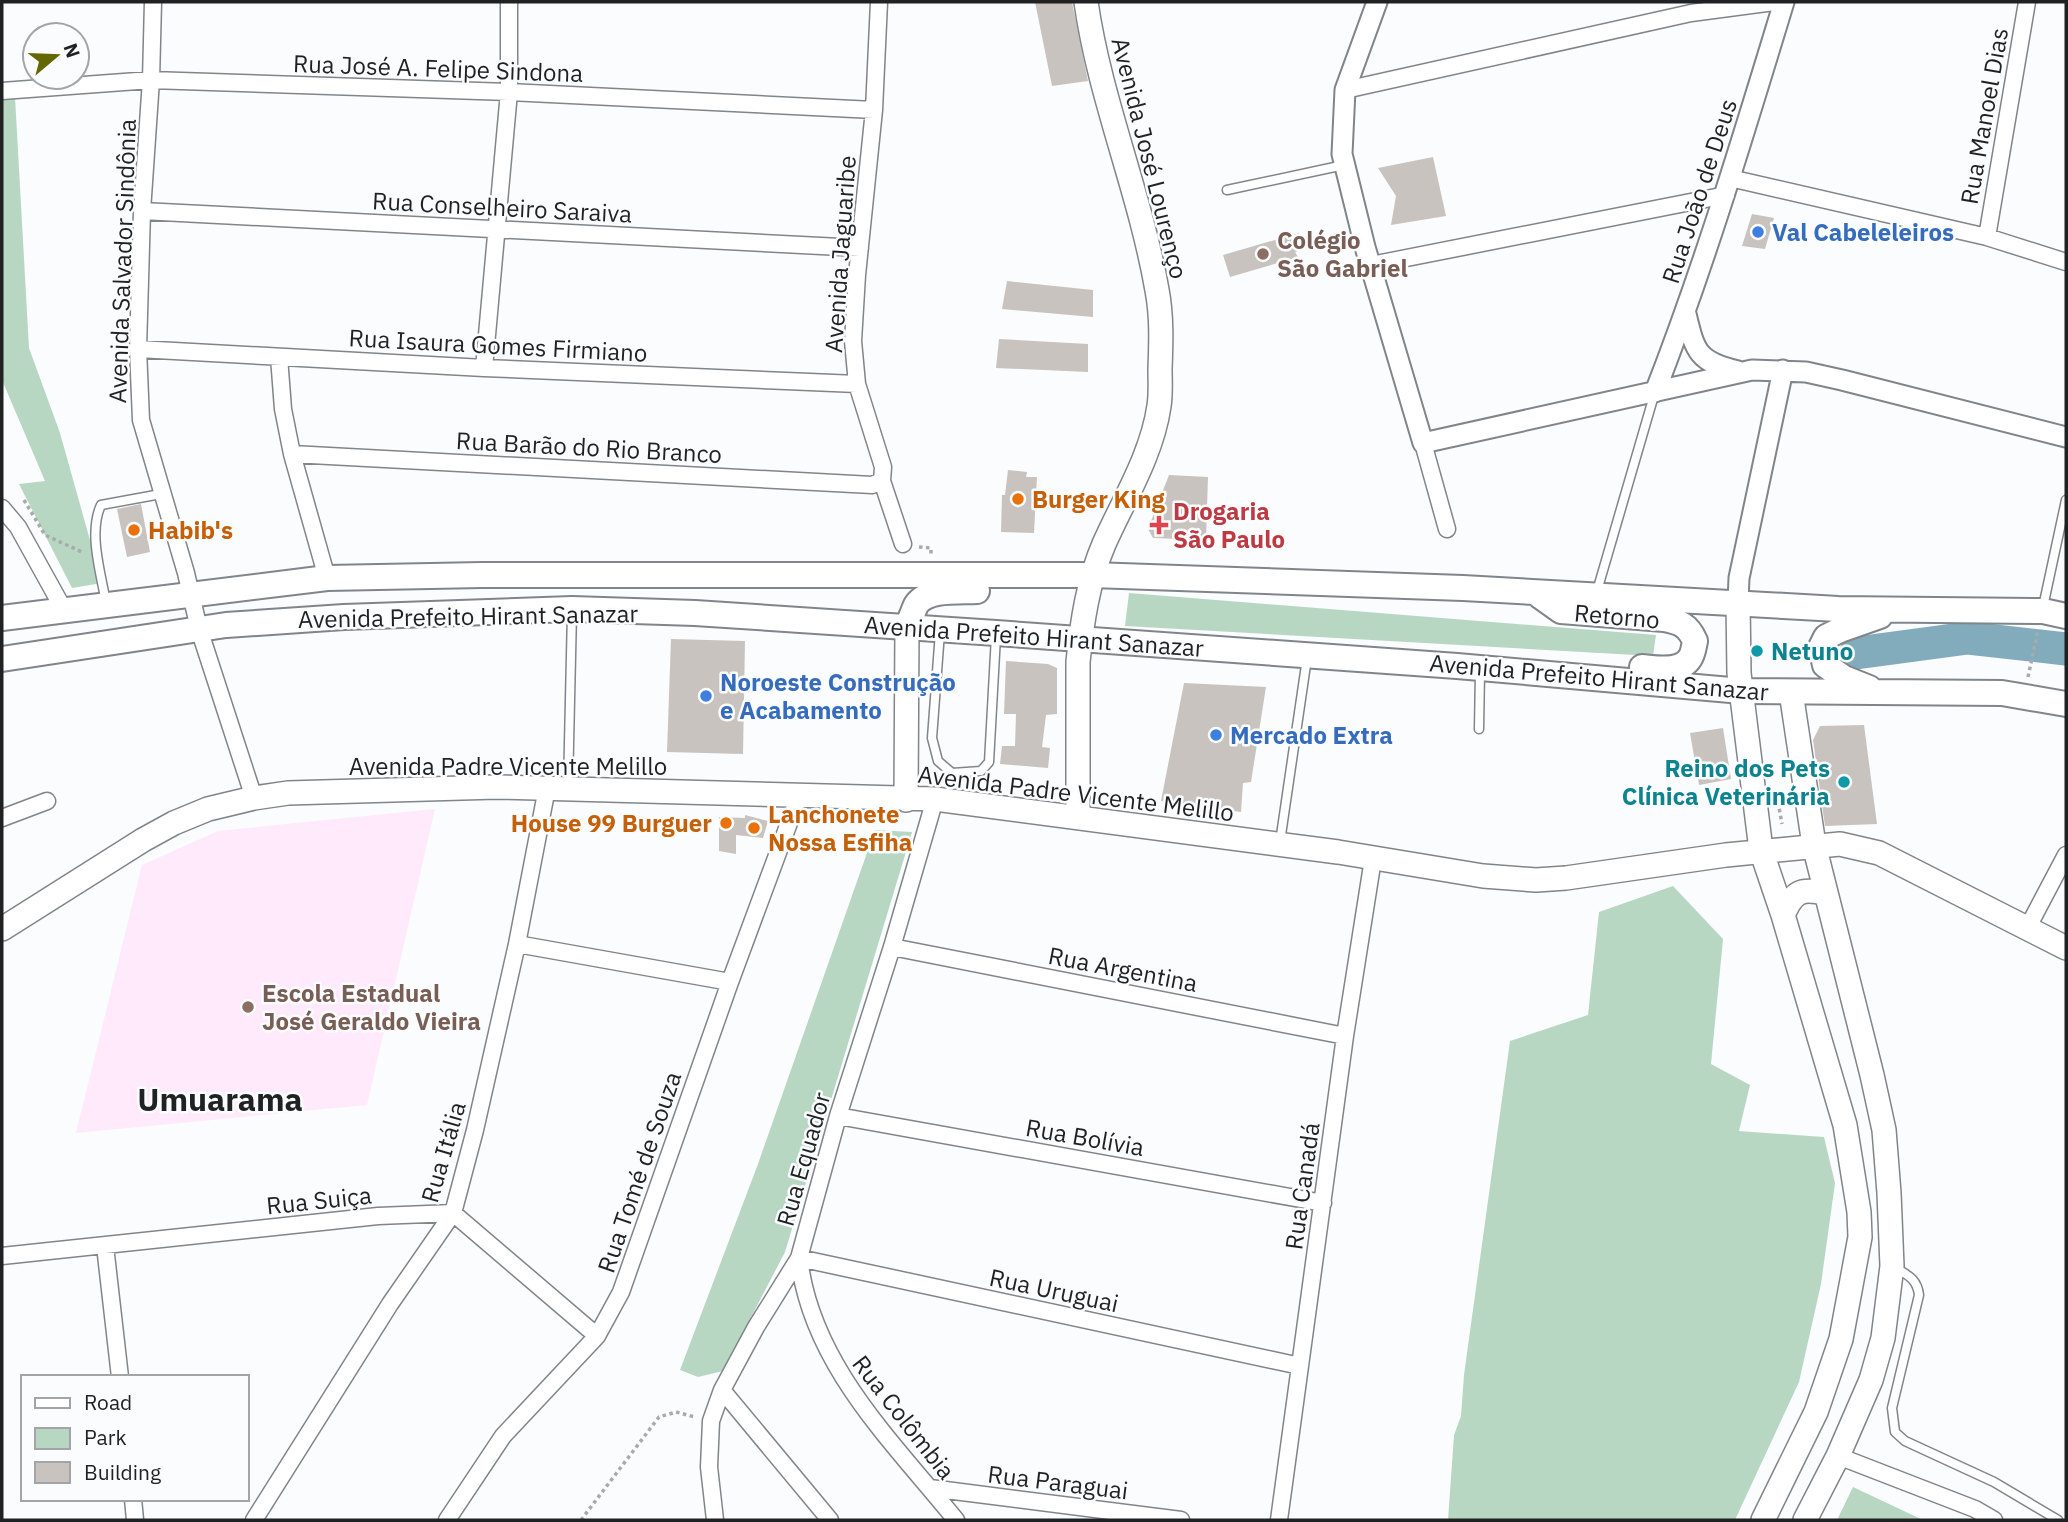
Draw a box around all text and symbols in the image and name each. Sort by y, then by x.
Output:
north arrow [21,21,91,91]
street label: Rua Manoel Dias [1953,25,2015,207]
street label: Avenida José Lourenço [1105,34,1195,282]
text: N [58,40,86,61]
street label: Rua José A. Felipe Sindona [292,47,584,89]
street label: Rua João de Deus [1654,95,1744,287]
street label: Avenida Salvador Sindônia [101,118,143,404]
street label: Avenida Jaguaribe [817,154,863,354]
street label: Rua Conselheiro Saraiva [371,184,633,230]
place label: Val Cabeleleiros [1772,216,1954,248]
place label: Colégio São Gabriel [1277,224,1408,284]
marker: Val Cabeleleiros [1750,224,1766,240]
marker: Colégio São Gabriel [1255,246,1271,262]
street label: Rua Isaura Gomes Firmiano [348,321,648,369]
street label: Rua Barão do Rio Branco [455,424,723,470]
place label: Burger King [1032,483,1165,515]
marker: Burger King [1010,491,1026,507]
place label: Drogaria São Paulo [1173,495,1285,555]
place label: Habib's [148,514,233,546]
marker: Drogaria São Paulo [1151,517,1167,533]
marker: Habib's [126,522,142,538]
street label: Retorno [1573,596,1661,636]
street label: Avenida Prefeito Hirant Sanazar [298,597,639,635]
street label: Avenida Prefeito Hirant Sanazar [863,608,1205,664]
place label: Netuno [1771,635,1853,667]
marker: Netuno [1749,643,1765,659]
street label: Avenida Prefeito Hirant Sanazar [1428,646,1770,708]
place label: Noroeste Construção e Acabamento [720,666,956,726]
marker: Noroeste Construção e Acabamento [698,688,714,704]
place label: Mercado Extra [1230,719,1393,751]
marker: Mercado Extra [1208,727,1224,743]
street label: Avenida Padre Vicente Melillo [349,750,667,782]
place label: Reino dos Pets Clínica Veterinária [1622,752,1830,812]
street label: Avenida Padre Vicente Melillo [916,758,1236,828]
marker: Reino dos Pets Clínica Veterinária [1836,774,1852,790]
place label: Lanchonete Nossa Esfiha [768,798,912,858]
place label: House 99 Burguer [511,807,712,839]
marker: House 99 Burguer [718,815,734,831]
marker: Lanchonete Nossa Esfiha [746,820,762,836]
street label: Rua Argentina [1046,939,1200,999]
place label: Escola Estadual José Geraldo Vieira [262,977,481,1037]
marker: Escola Estadual José Geraldo Vieira [240,999,256,1015]
street label: Rua Tomé de Souza [590,1067,688,1277]
district label: Umuarama [137,1078,303,1120]
street label: Rua Equador [769,1088,837,1230]
street label: Rua Itália [413,1098,473,1206]
street label: Rua Bolívia [1023,1111,1147,1163]
street label: Rua Canadá [1277,1120,1327,1252]
street label: Rua Suiça [265,1179,374,1221]
street label: Rua Uruguai [986,1261,1122,1319]
street label: Rua Colômbia [845,1348,963,1486]
legend [21,1375,248,1501]
text: Road [84,1388,132,1416]
text: Park [84,1423,127,1451]
text: Building [84,1458,161,1486]
street label: Rua Paraguai [986,1458,1130,1506]

